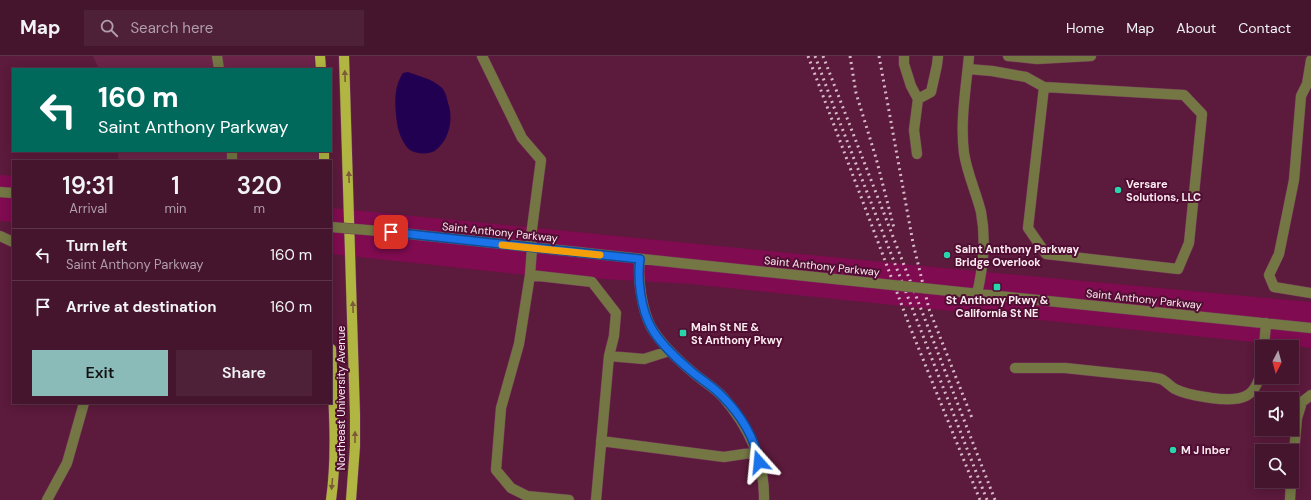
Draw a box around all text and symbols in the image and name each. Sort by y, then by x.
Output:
search box [84,10,364,46]
text: Map [20,15,60,40]
icon: search [98,17,120,39]
text: Search here [130,18,213,38]
text: Home [1066,19,1104,37]
text: Map [1126,19,1154,37]
text: About [1176,19,1216,37]
text: Contact [1238,19,1291,37]
one-way arrow [342,69,348,82]
text: 160 m [98,79,179,116]
icon: left [32,84,84,136]
text: Saint Anthony Parkway [98,115,288,139]
text: 19:31 [62,170,114,201]
text: 1 [171,170,180,201]
text: 320 [237,170,282,201]
one-way arrow [345,171,352,183]
place label: Versare Solutions, LLC [1126,177,1201,204]
marker: Versare Solutions, LLC [1113,185,1123,195]
text: Arrival [69,200,107,217]
text: min [164,200,187,217]
text: m [253,200,265,217]
pin [374,215,408,249]
street label: Saint Anthony Parkway [441,219,559,245]
icon: arrive [380,221,402,243]
text: Turn left [66,236,127,256]
place label: Saint Anthony Parkway Bridge Overlook [955,242,1080,269]
icon: left [32,244,54,266]
text: 160 m [270,245,312,265]
marker: Saint Anthony Parkway Bridge Overlook [942,250,952,260]
street label: Saint Anthony Parkway [763,253,881,279]
text: Saint Anthony Parkway [66,256,204,273]
marker: St Anthony Pkwy & California St NE [992,282,1002,292]
street label: Saint Anthony Parkway [1085,286,1203,312]
place label: St Anthony Pkwy & California St NE [946,293,1049,320]
icon: arrive [32,296,54,318]
text: Arrive at destination [66,297,217,317]
text: 160 m [270,297,312,317]
one-way arrow [349,301,356,313]
place label: Main St NE & St Anthony Pkwy [691,320,783,347]
street label: Northeast University Avenue [334,326,348,470]
marker: Main St NE & St Anthony Pkwy [678,328,688,338]
north arrow [1255,340,1299,384]
map controls [1255,340,1299,488]
button: Exit [32,350,168,396]
button: Share [176,350,312,396]
button: sound [1255,392,1299,436]
one-way arrow [352,430,358,443]
position arrow [738,441,780,483]
place label: M J Inber [1181,443,1230,457]
button: search [1255,444,1299,488]
marker: M J Inber [1168,445,1178,455]
one-way arrow [329,478,336,490]

